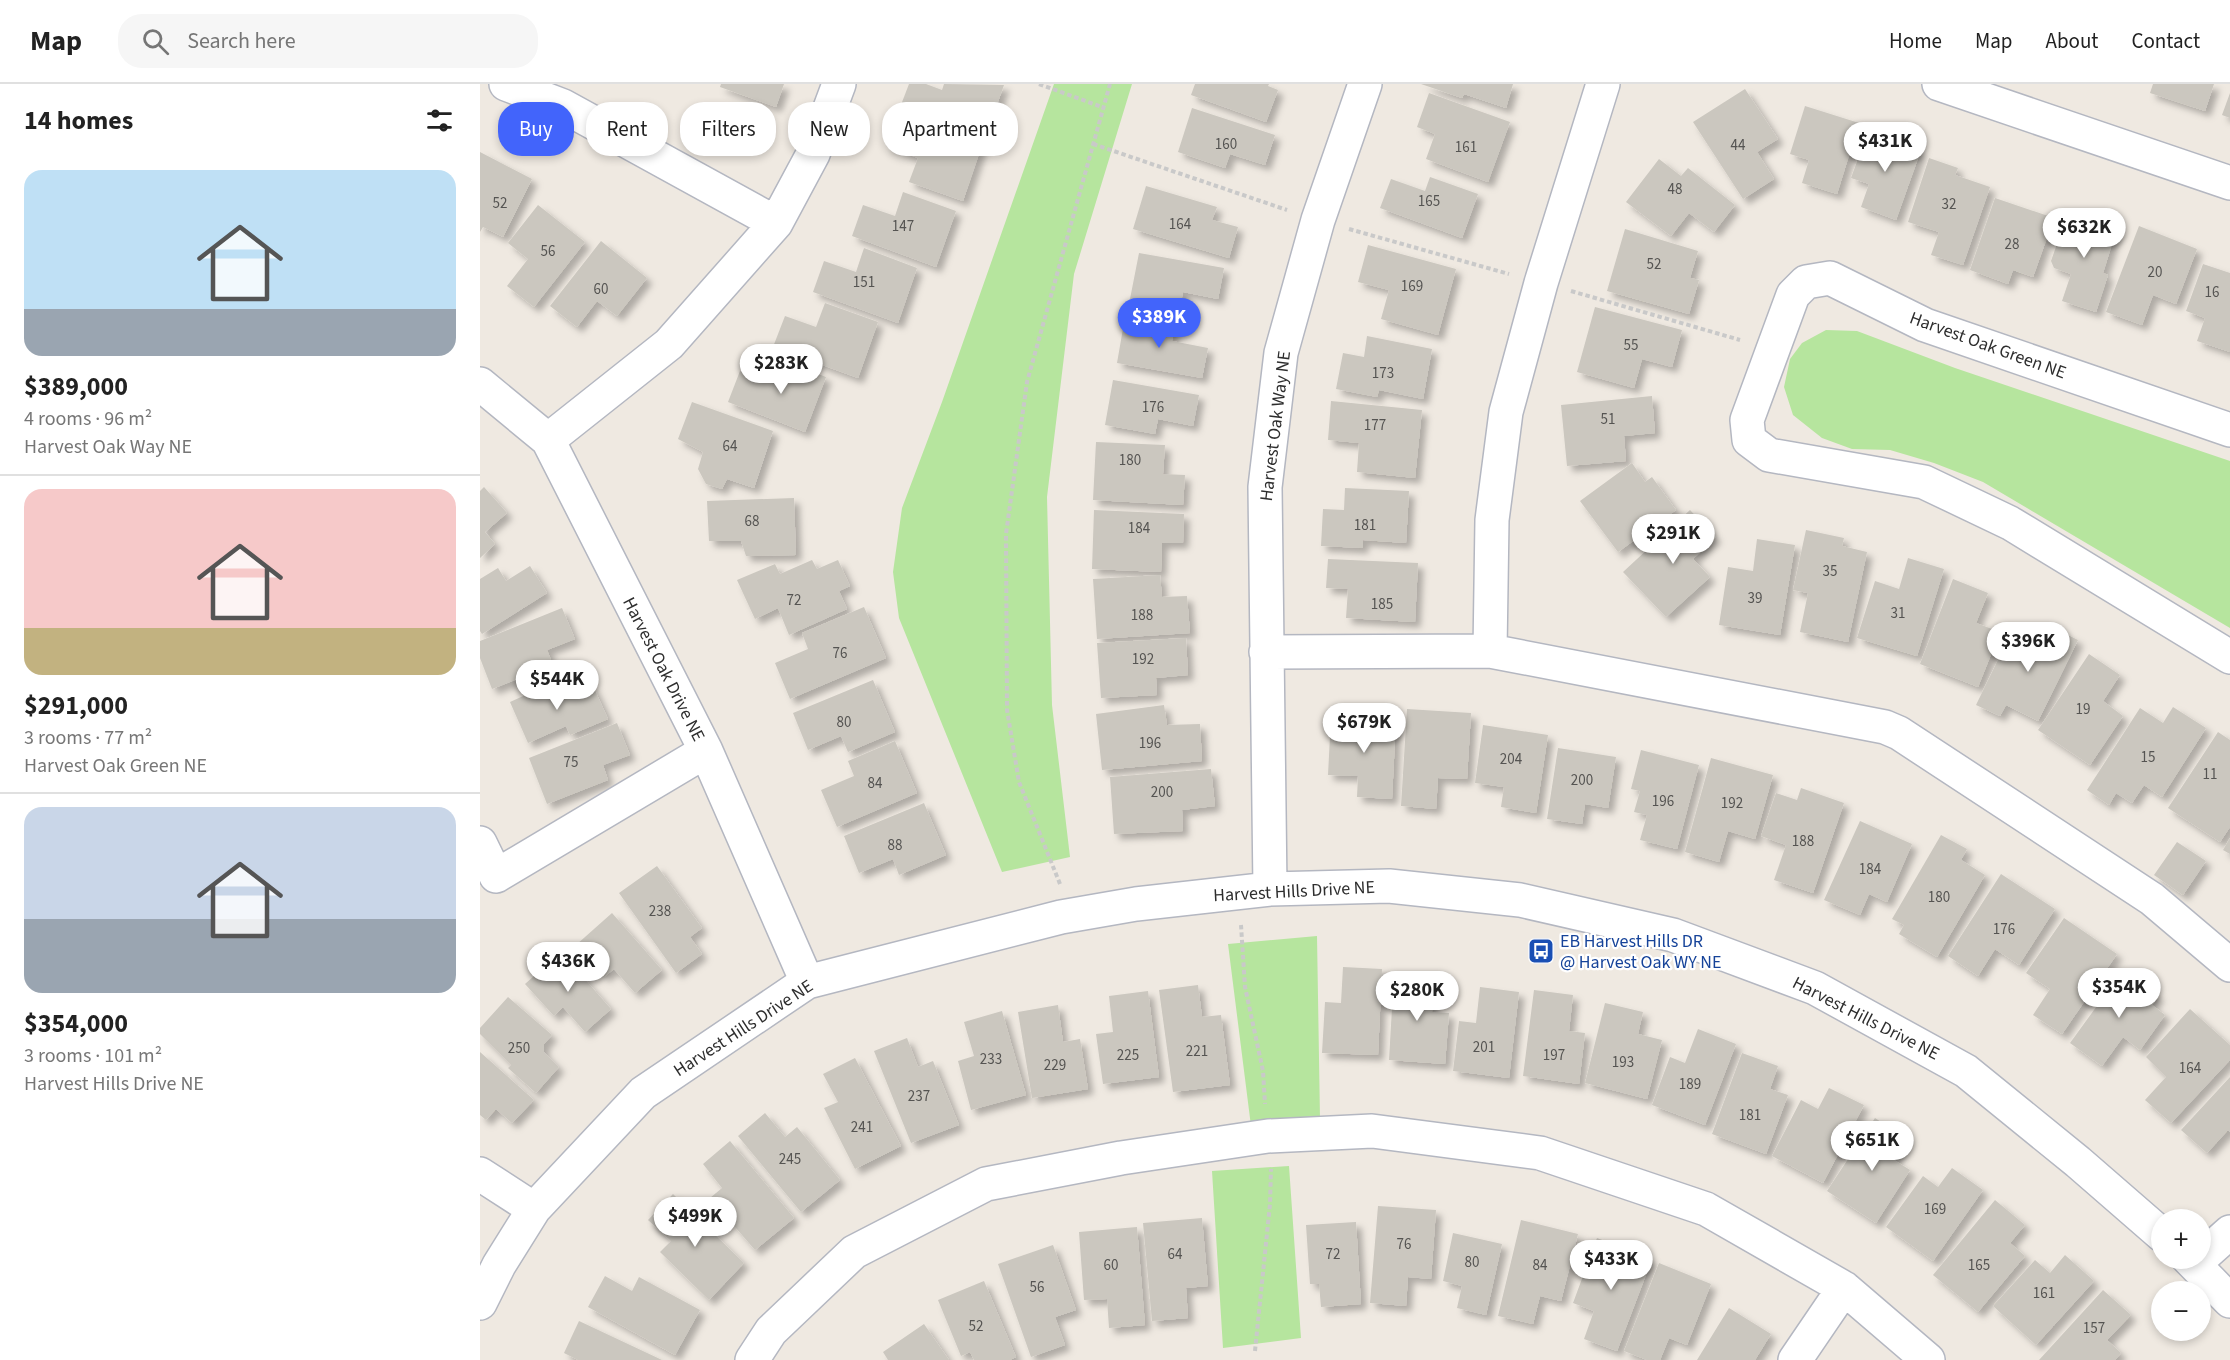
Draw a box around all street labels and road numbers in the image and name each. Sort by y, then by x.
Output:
street label: Harvest Oak Green NE [1906,306,2070,385]
street label: Harvest Oak Way NE [1254,349,1297,503]
street label: Harvest Oak Drive NE [616,593,711,746]
street label: Harvest Hills Drive NE [1213,875,1376,908]
street label: Harvest Hills Drive NE [1788,971,1944,1066]
street label: Harvest Hills Drive NE [669,974,818,1083]

